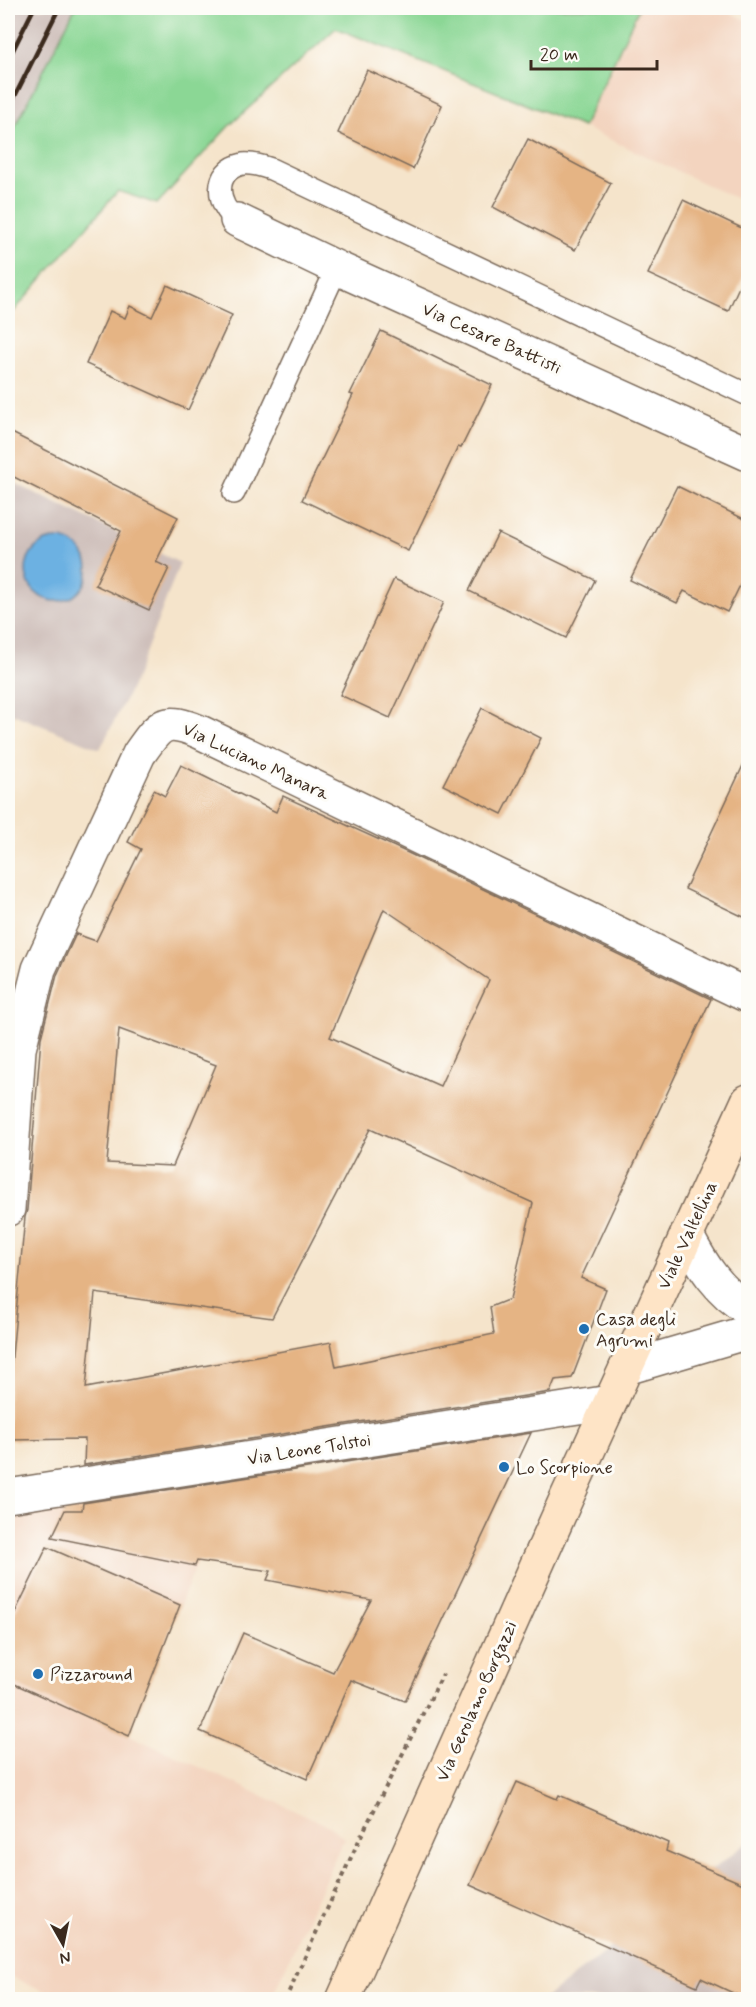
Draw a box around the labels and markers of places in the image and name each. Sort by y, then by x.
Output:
place label: Casa degli Agrumi [596,1308,676,1353]
marker: Casa degli Agrumi [577,1322,591,1336]
place label: Lo Scorpione [516,1456,613,1480]
marker: Lo Scorpione [497,1460,511,1474]
place label: Pizzaround [50,1663,133,1687]
marker: Pizzaround [31,1667,45,1681]

